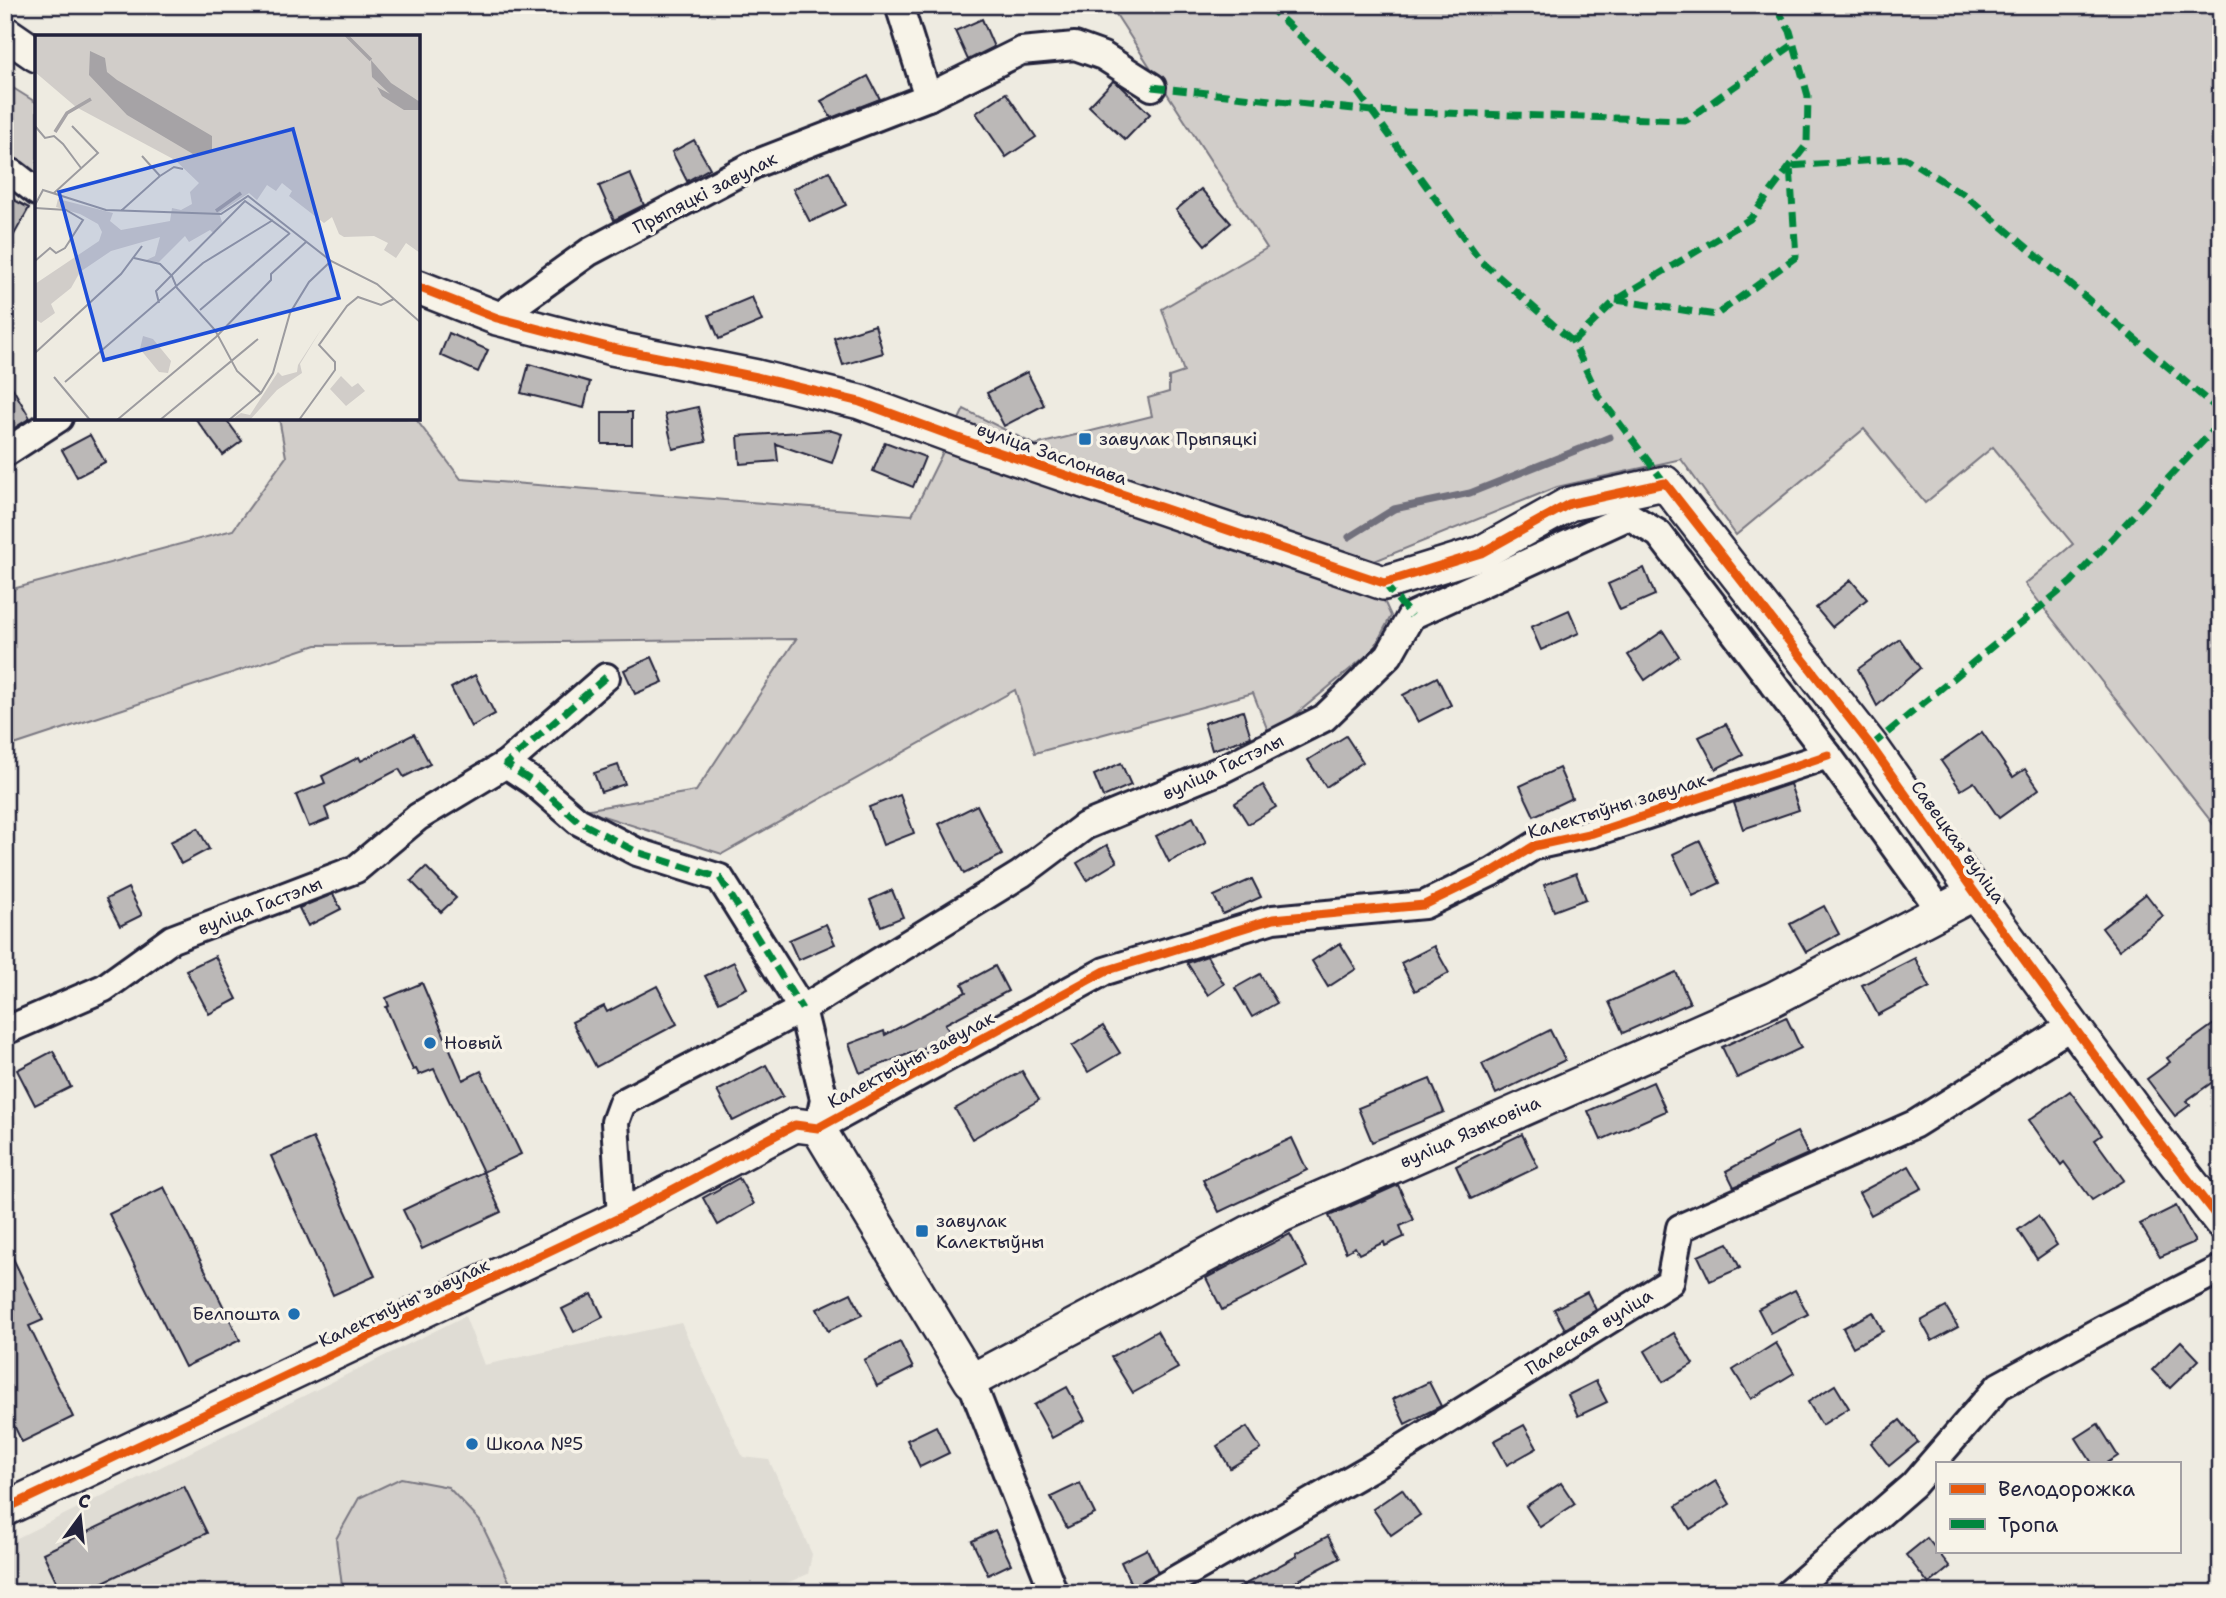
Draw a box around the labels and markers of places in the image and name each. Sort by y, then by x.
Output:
place label: завулак Прыпяцкі [1099,427,1257,451]
marker: завулак Прыпяцкі [1077,431,1093,447]
place label: Новый [444,1031,503,1055]
marker: Новый [422,1035,438,1051]
place label: завулак Калектыўны [936,1209,1044,1254]
marker: завулак Калектыўны [914,1223,930,1239]
place label: Белпошта [192,1302,280,1326]
marker: Белпошта [286,1306,302,1322]
place label: Школа №5 [486,1432,583,1456]
marker: Школа №5 [464,1436,480,1452]

